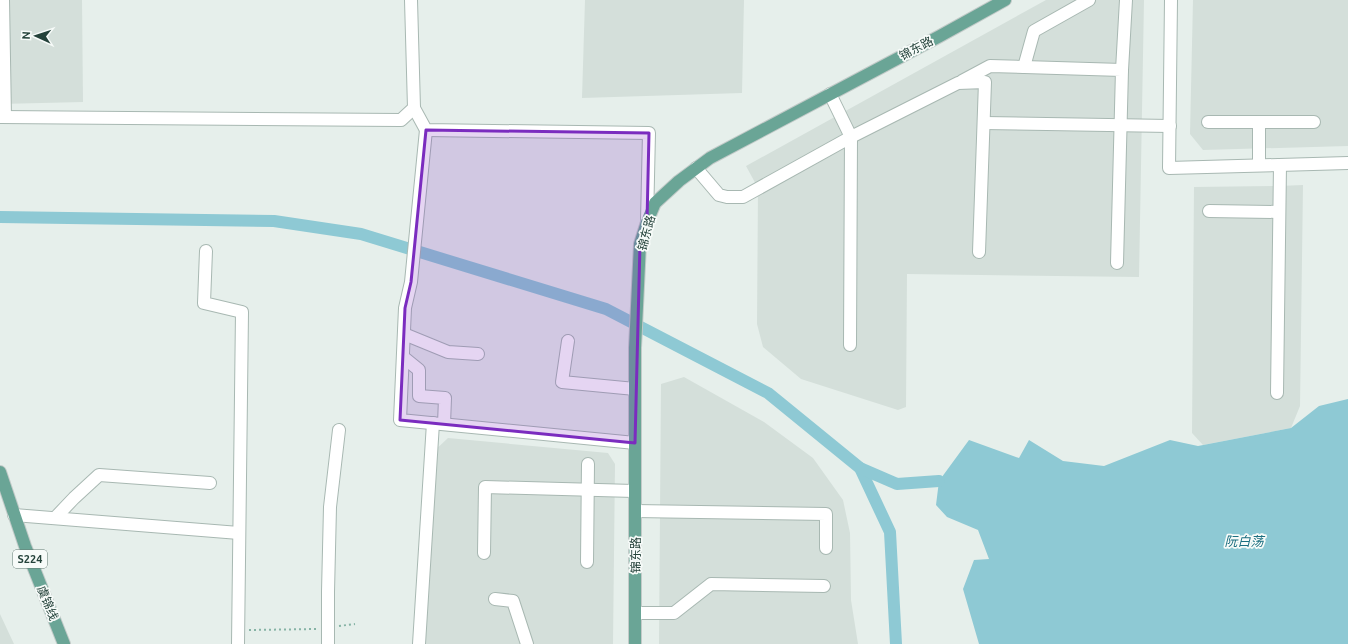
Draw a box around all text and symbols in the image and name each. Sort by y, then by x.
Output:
north arrow [16,16,56,56]
text: N [20,31,32,40]
street label: 锦东路 [897,34,935,62]
street label: 锦东路 [635,214,657,252]
water label: 阮白荡 [1224,534,1265,548]
street label: 锦东路 [629,537,642,573]
road number: S224 [13,550,47,568]
street label: 虞锦线 [35,584,61,622]

